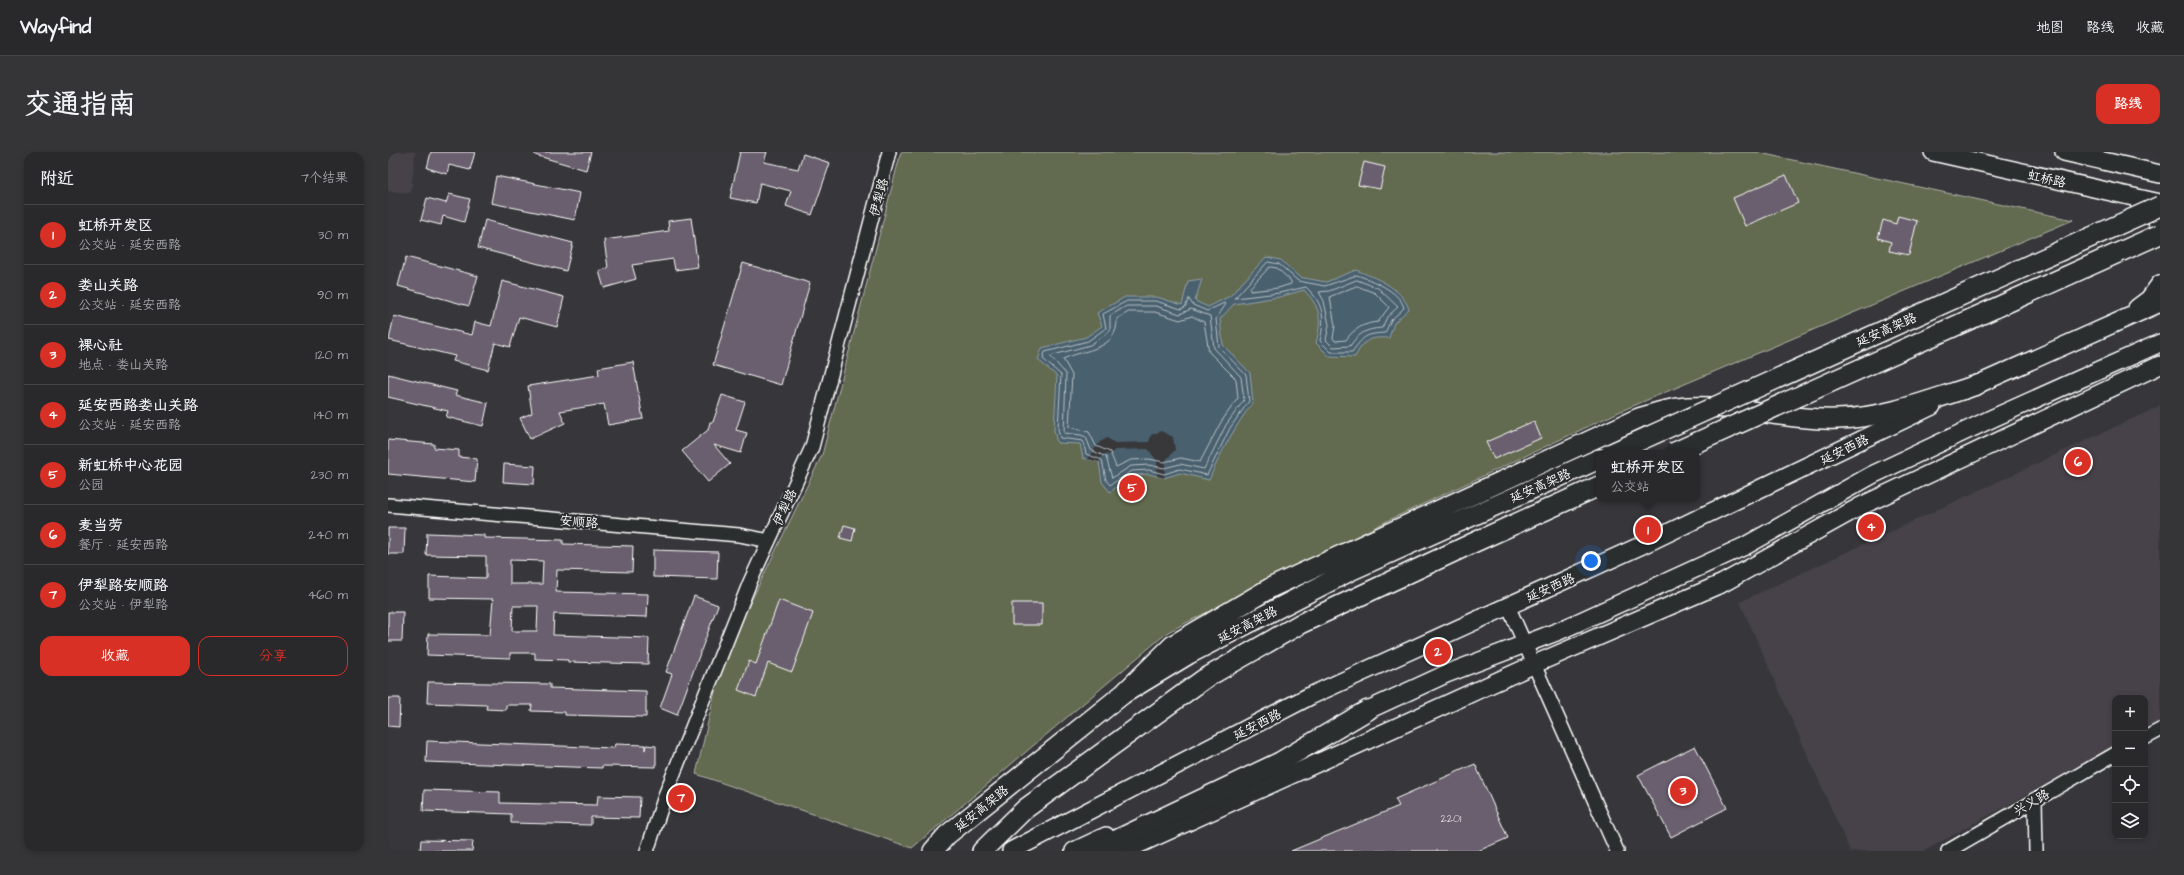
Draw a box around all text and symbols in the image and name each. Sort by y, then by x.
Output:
text: Wayfind [20,14,91,41]
text: 地图 [2036,18,2064,38]
text: 路线 [2086,18,2114,38]
text: 收藏 [2136,18,2164,38]
button: 路线 [2096,84,2160,124]
text: 交通指南 [24,85,136,124]
street label: 虹桥路 [2026,166,2068,192]
text: 附近 [40,167,74,191]
text: 7个结果 [301,169,348,187]
street label: 伊犁路 [865,176,893,218]
text: 虹桥开发区 [78,215,153,236]
text: 1 [52,226,54,244]
text: 30 m [318,226,348,244]
text: 公交站 · 延安西路 [78,236,181,254]
text: 娄山关路 [78,275,138,296]
text: 2 [49,286,57,304]
text: 90 m [317,286,348,304]
text: 公交站 · 延安西路 [78,296,181,314]
street label: 延安高架路 [1853,308,1920,351]
text: 裸心社 [78,335,123,356]
text: 3 [50,346,56,364]
text: 120 m [315,346,348,364]
text: 地点 · 娄山关路 [78,356,168,374]
text: 延安西路娄山关路 [78,395,198,416]
text: 4 [49,406,57,424]
text: 140 m [314,406,348,424]
text: 公交站 · 延安西路 [78,416,181,434]
street label: 延安西路 [1817,430,1872,469]
pin: 6 [2065,447,2091,477]
popup [1596,450,1700,502]
text: 新虹桥中心花园 [78,455,183,476]
text: 虹桥开发区 [1610,457,1686,478]
street label: 延安高架路 [1507,464,1574,507]
text: 5 [48,466,58,484]
text: 230 m [310,466,348,484]
pin: 5 [1119,473,1145,503]
text: 公园 [78,476,104,494]
text: 公交站 [1610,478,1650,496]
street label: 伊犁路 [769,486,801,529]
street label: 安顺路 [559,511,599,533]
pin: 4 [1858,512,1884,542]
text: 麦当劳 [78,515,123,536]
pin: 1 [1635,515,1661,545]
text: 6 [49,526,57,544]
text: 240 m [308,526,348,544]
text: 餐厅 · 延安西路 [78,536,168,554]
your location [1581,551,1601,571]
street label: 延安西路 [1523,569,1578,607]
text: 伊犁路安顺路 [78,575,168,596]
text: 7 [49,586,57,604]
text: 460 m [307,586,348,604]
text: 公交站 · 伊犁路 [78,596,168,614]
street label: 延安高架路 [1214,602,1281,648]
button: 收藏 [40,636,190,676]
button: 分享 [198,636,348,676]
pin: 2 [1425,637,1451,667]
map controls [2112,695,2148,839]
button: + [2112,695,2148,731]
street label: 延安西路 [1230,705,1285,745]
button: − [2112,731,2148,767]
button: locate [2112,767,2148,803]
pin: 3 [1670,776,1696,806]
street label: 延安高架路 [951,781,1013,836]
pin: 7 [668,783,694,813]
street label: 兴义路 [2010,785,2053,821]
button: layers [2112,803,2148,839]
house number: 2201 [1441,811,1462,826]

